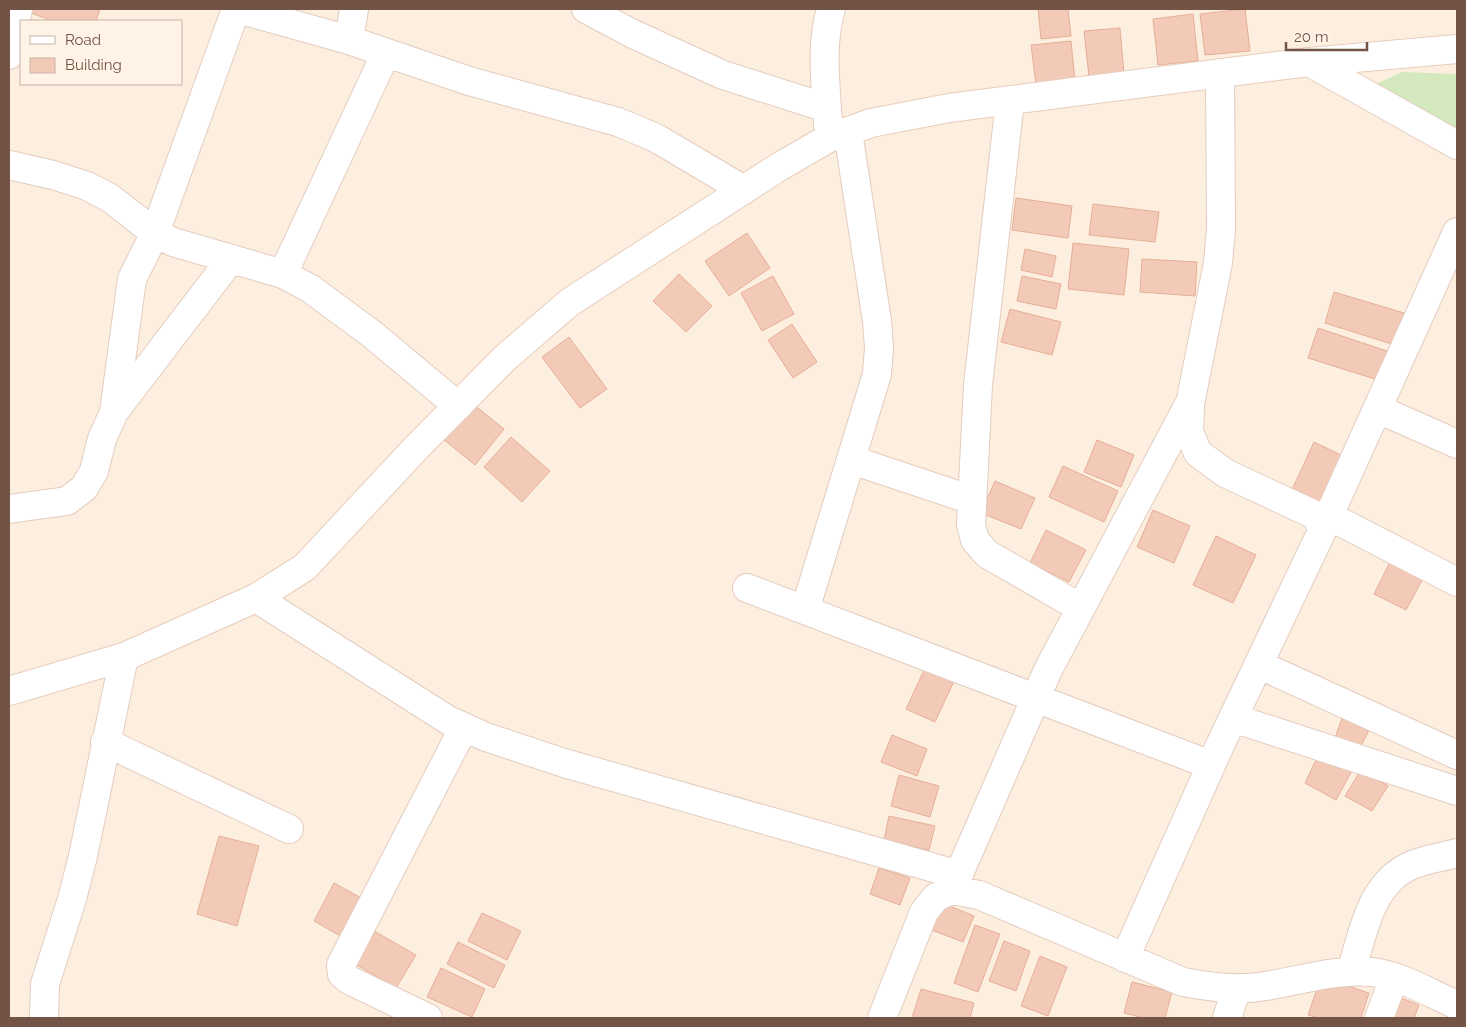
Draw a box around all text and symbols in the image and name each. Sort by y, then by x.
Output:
legend [20,20,182,85]
scale bar [1286,20,1367,52]
text: 20 m [1294,28,1329,46]
text: Road [65,31,101,49]
text: Building [65,56,122,74]

